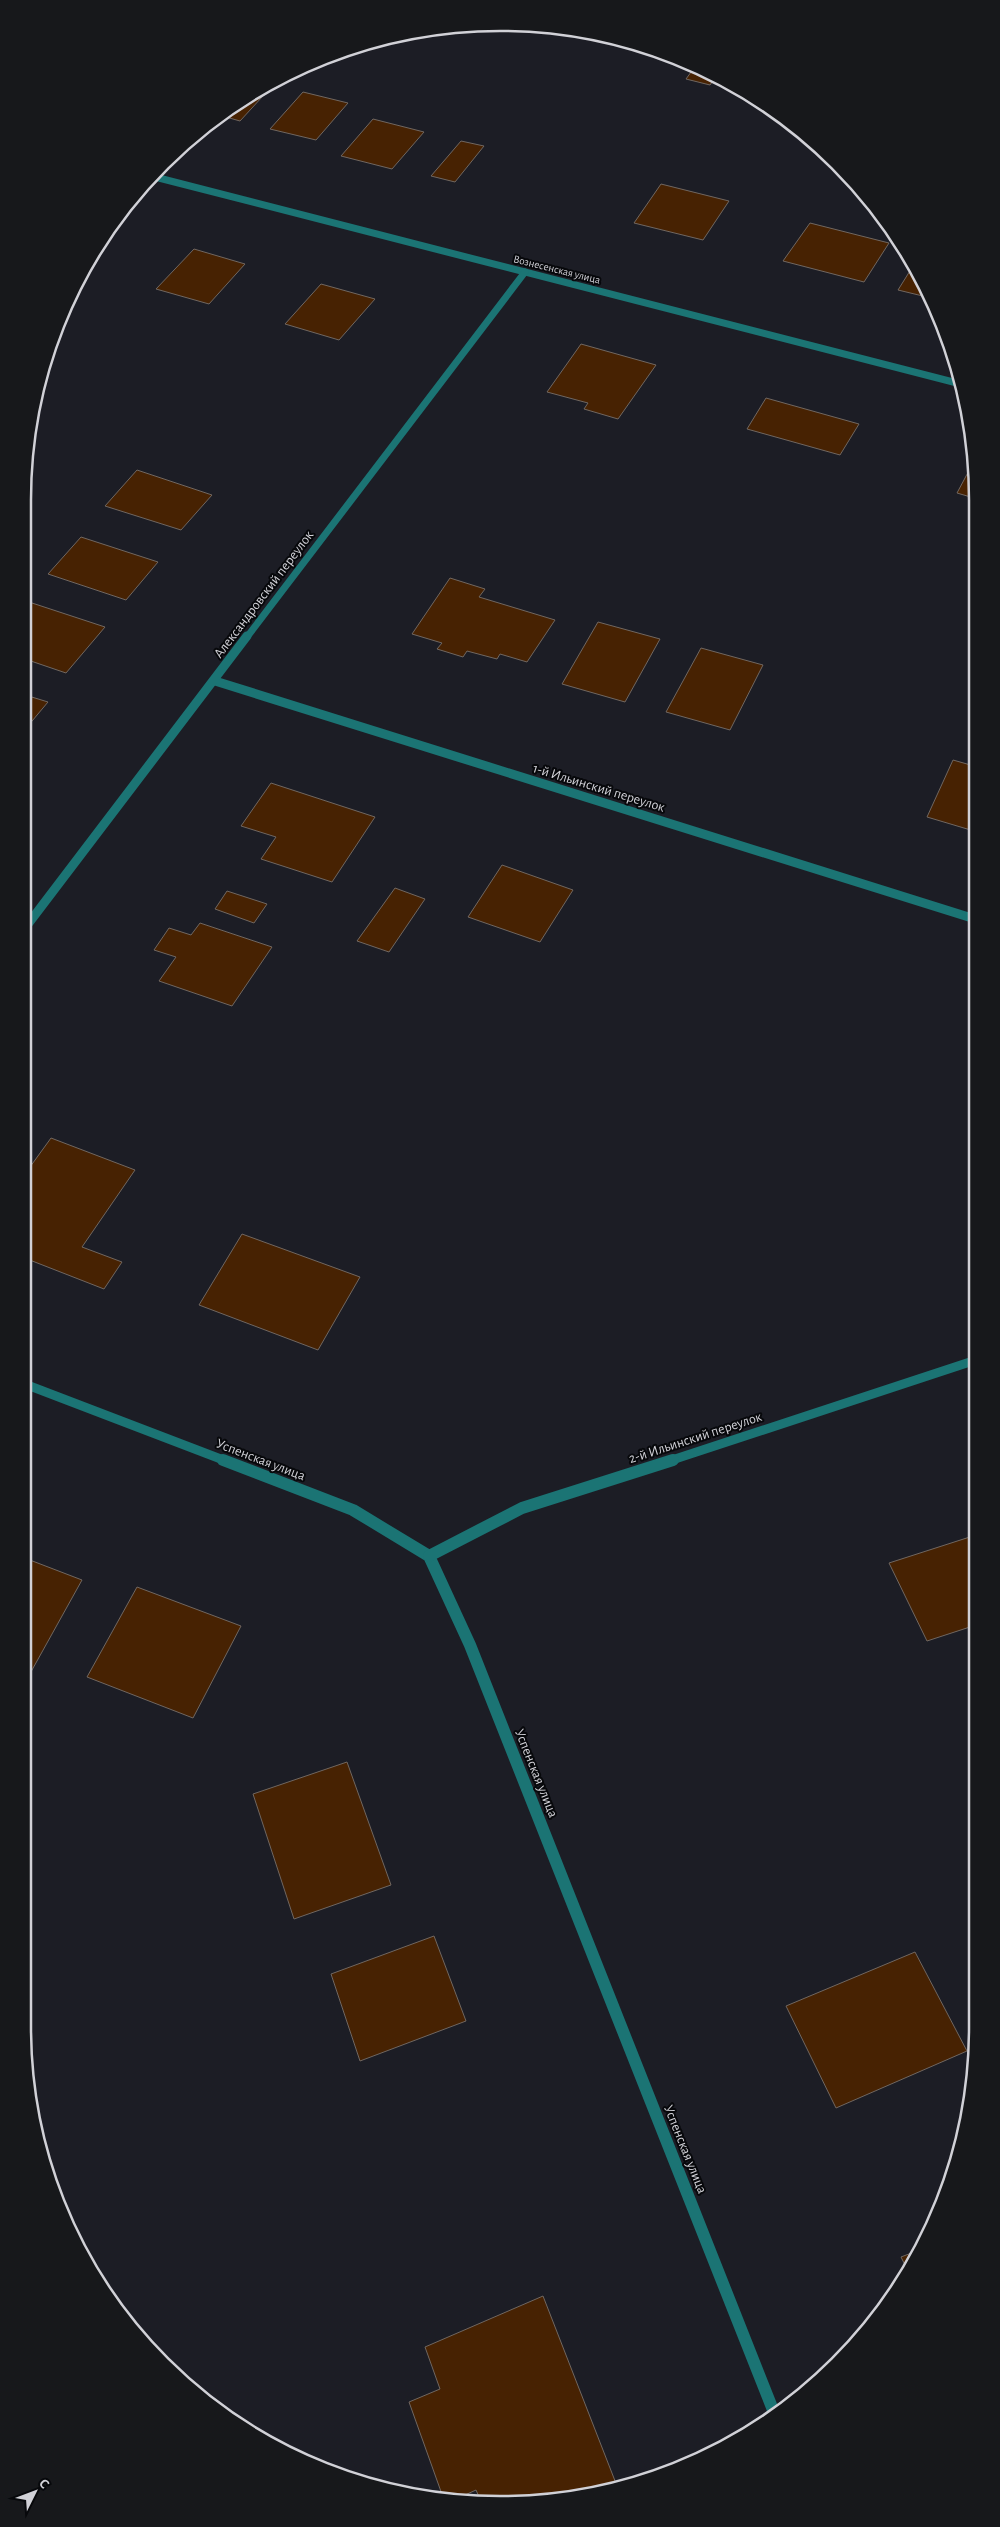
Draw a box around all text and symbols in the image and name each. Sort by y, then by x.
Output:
street label: Вознесенская улица [512,253,601,286]
street label: Александровский переулок [211,528,317,661]
street label: 1-й Ильинский переулок [531,761,667,815]
street label: 2-й Ильинский переулок [627,1410,764,1466]
street label: Успенская улица [214,1437,308,1484]
street label: Успенская улица [512,1727,560,1820]
street label: Успенская улица [661,2103,709,2196]
north arrow [10,2467,60,2517]
text: С [36,2476,52,2492]

